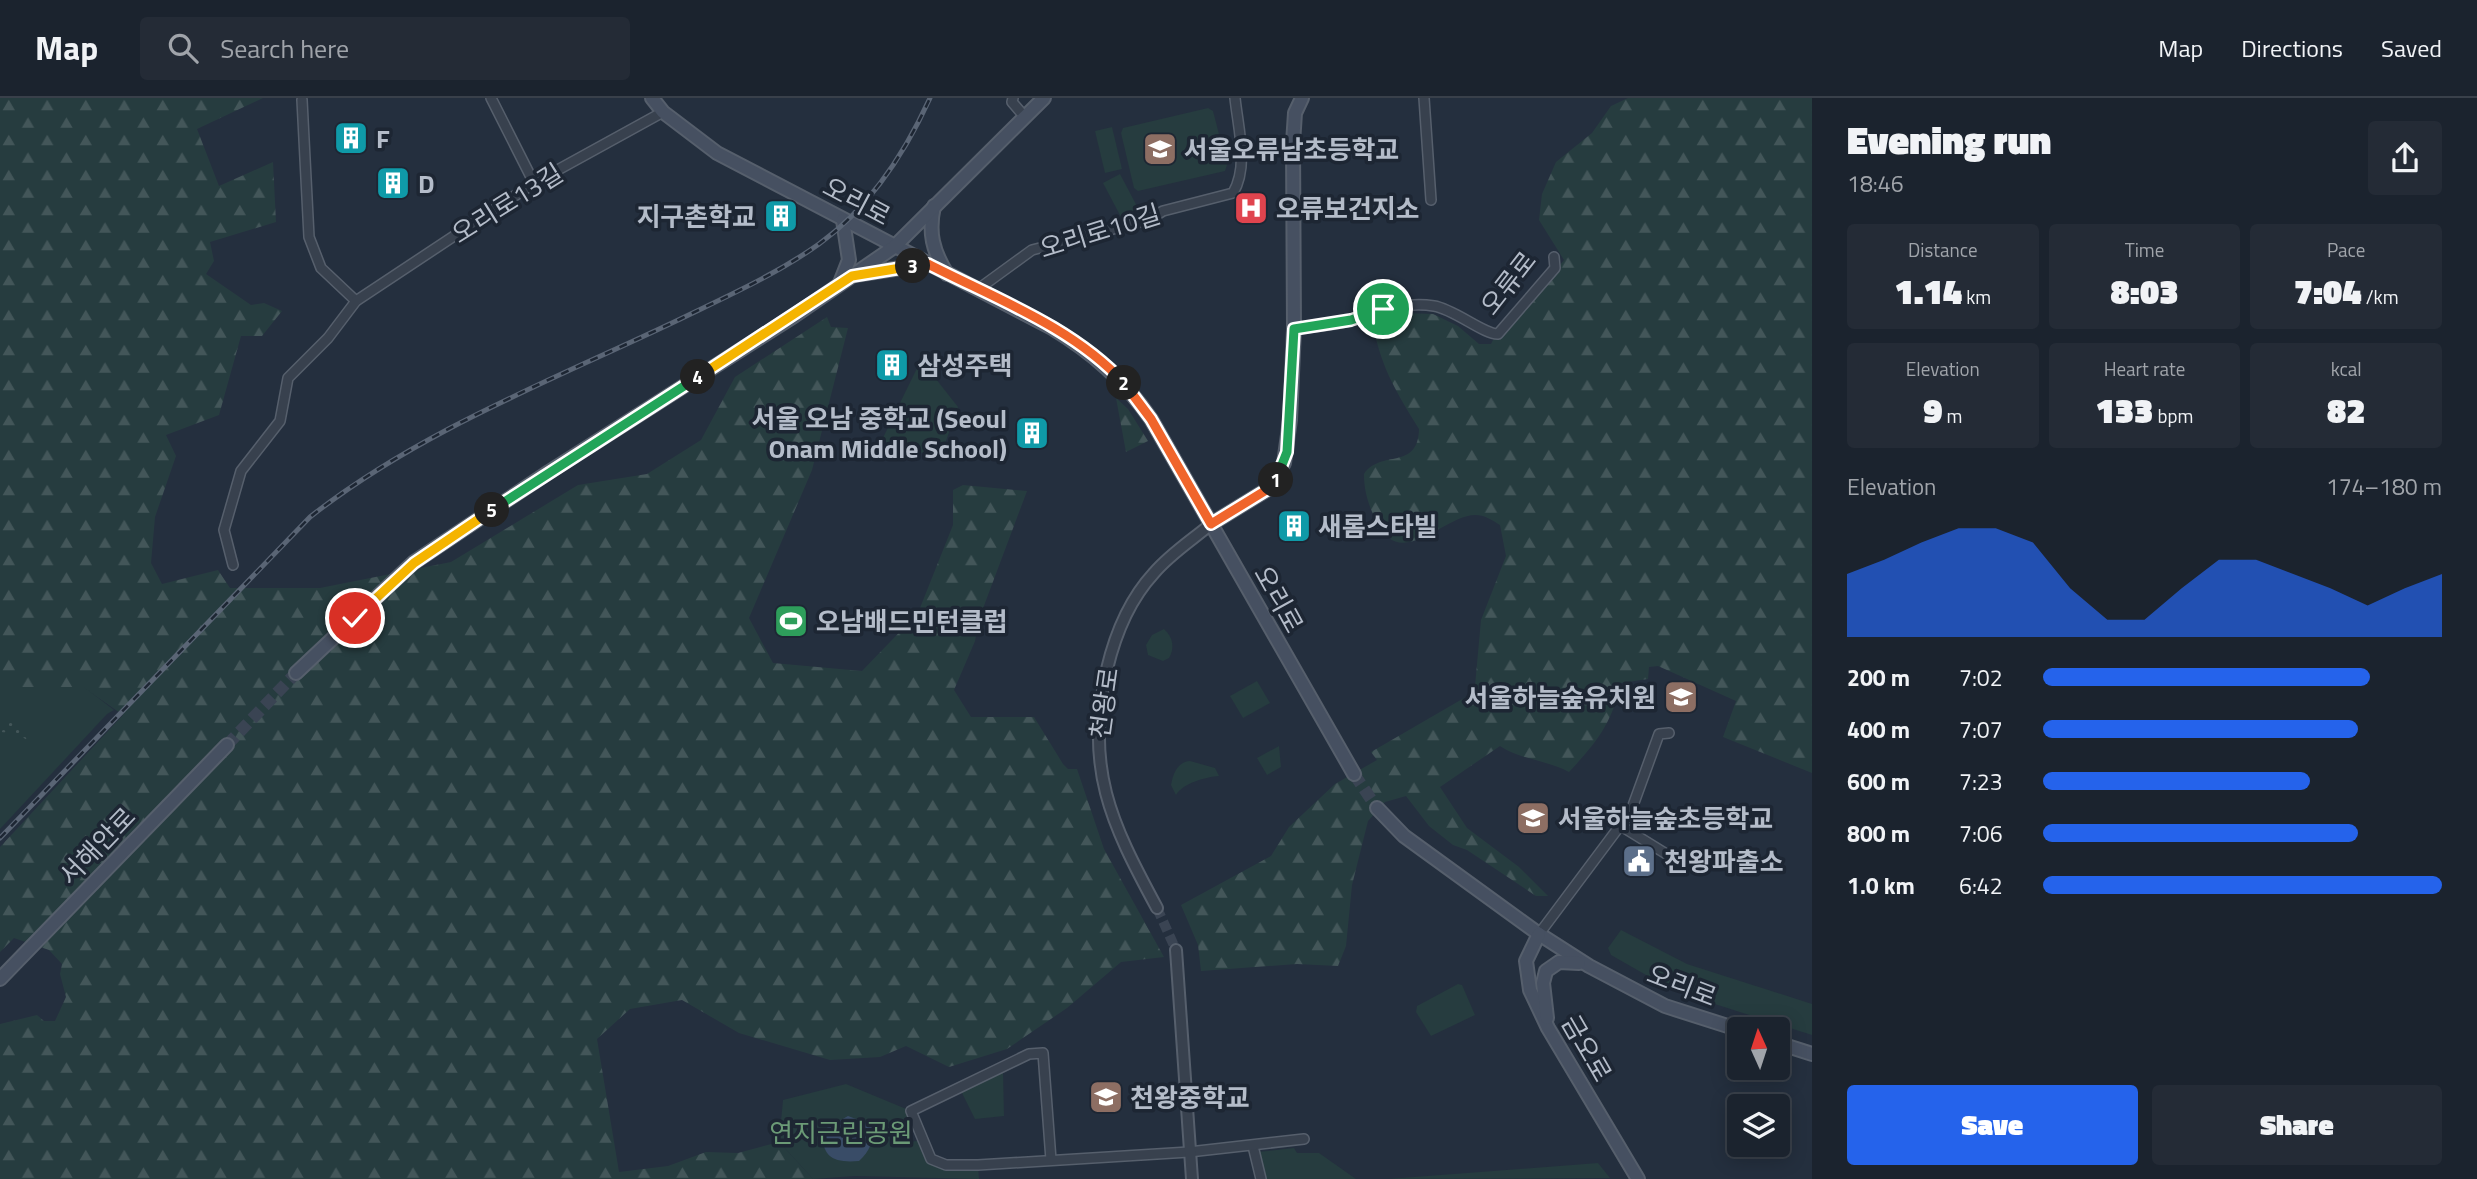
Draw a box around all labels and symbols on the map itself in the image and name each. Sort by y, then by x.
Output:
building icon: F [332,119,370,157]
place label: F [376,119,390,158]
school or university icon: 서울오류남초등학교 [1141,130,1179,168]
place label: 서울오류남초등학교 [1184,130,1399,169]
street label: 오리로13길 [444,153,570,253]
building icon: D [374,164,412,202]
place label: D [418,164,435,203]
street label: 오리로 [816,167,898,235]
hospital icon: 오류보건지소 [1232,189,1270,227]
place label: 오류보건지소 [1276,189,1420,228]
street label: 오리로10길 [1035,194,1165,268]
place label: 지구촌학교 [636,197,756,236]
building icon: 지구촌학교 [762,197,800,235]
street label: 오류로 [1471,243,1545,323]
pin: 3 [895,248,930,284]
pin [1353,279,1413,339]
building icon: 삼성주택 [873,346,911,384]
place label: 삼성주택 [917,346,1013,385]
pin: 4 [680,360,716,394]
pin: 2 [1106,366,1142,400]
place label: 서울 오남 중학교 (Seoul Onam Middle School) [752,399,1007,468]
building icon: 서울 오남 중학교 (Seoul Onam Middle School) [1013,414,1051,452]
pin: 1 [1258,462,1294,498]
pin: 5 [475,492,510,528]
building icon: 새롬스타빌 [1275,507,1313,545]
place label: 새롬스타빌 [1318,507,1438,546]
street label: 오리로 [1245,558,1313,640]
pin [325,588,385,648]
sports icon: 오남배드민턴클럽 [772,602,810,640]
place label: 오남배드민턴클럽 [816,602,1007,641]
street label: 천왕로 [1080,665,1128,741]
place label: 서울하늘숲유치원 [1465,678,1656,717]
school or university icon: 서울하늘숲유치원 [1662,678,1700,716]
street label: 서해안로 [50,798,144,894]
school or university icon: 서울하늘숲초등학교 [1514,799,1552,837]
place label: 서울하늘숲초등학교 [1558,799,1773,838]
public building icon: 천왕파출소 [1620,842,1658,880]
place label: 천왕파출소 [1664,842,1784,881]
street label: 오리로 [1642,954,1722,1016]
street label: 금오로 [1552,1007,1622,1089]
north arrow [1727,1017,1790,1080]
school or university icon: 천왕중학교 [1087,1078,1125,1116]
place label: 천왕중학교 [1130,1078,1250,1117]
park label: 연지근린공원 [769,1113,913,1152]

